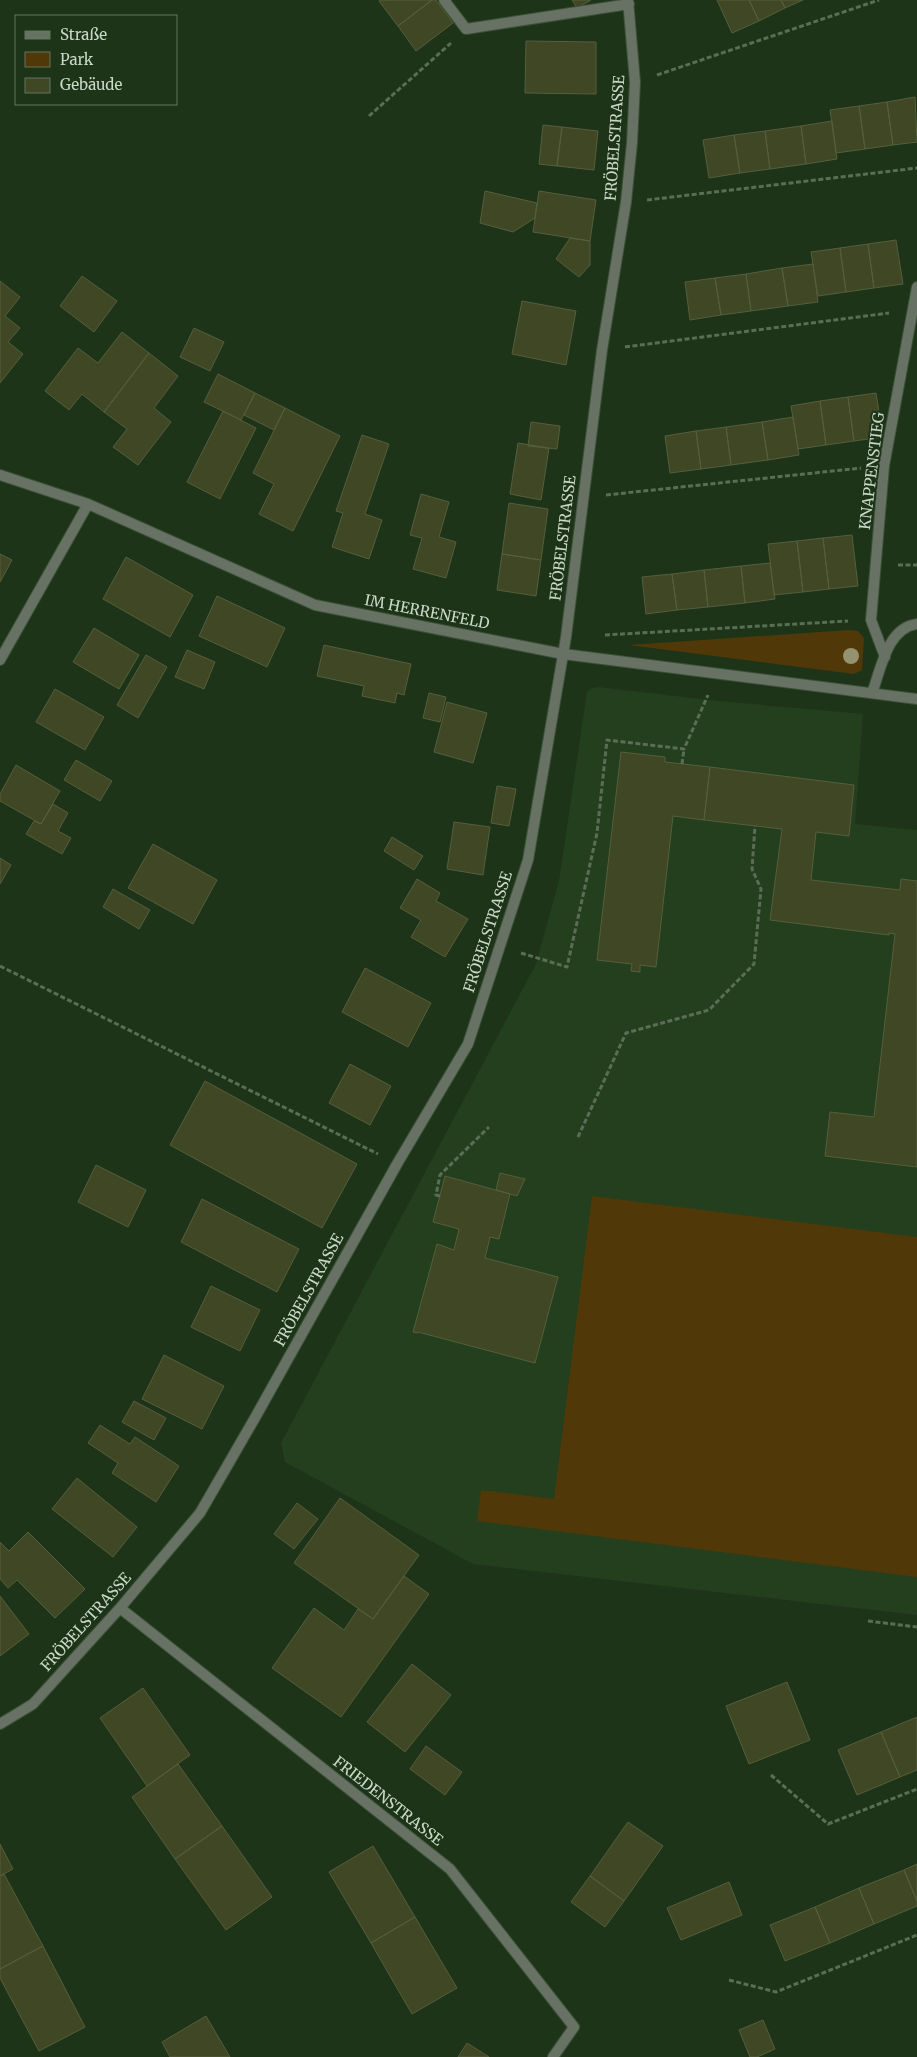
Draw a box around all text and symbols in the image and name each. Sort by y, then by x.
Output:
legend [15,15,178,105]
text: Straße [60,25,107,44]
text: Park [60,50,94,69]
street label: FRÖBELSTRASSE [600,74,628,202]
text: Gebäude [60,75,123,94]
street label: KNAPPENSTIEG [855,411,888,531]
street label: FRÖBELSTRASSE [544,474,580,602]
street label: IM HERRENFELD [363,590,491,633]
street label: FRÖBELSTRASSE [458,868,516,995]
street label: FRÖBELSTRASSE [269,1229,348,1350]
street label: FRÖBELSTRASSE [36,1567,135,1675]
street label: FRIEDENSTRASSE [330,1752,447,1850]

